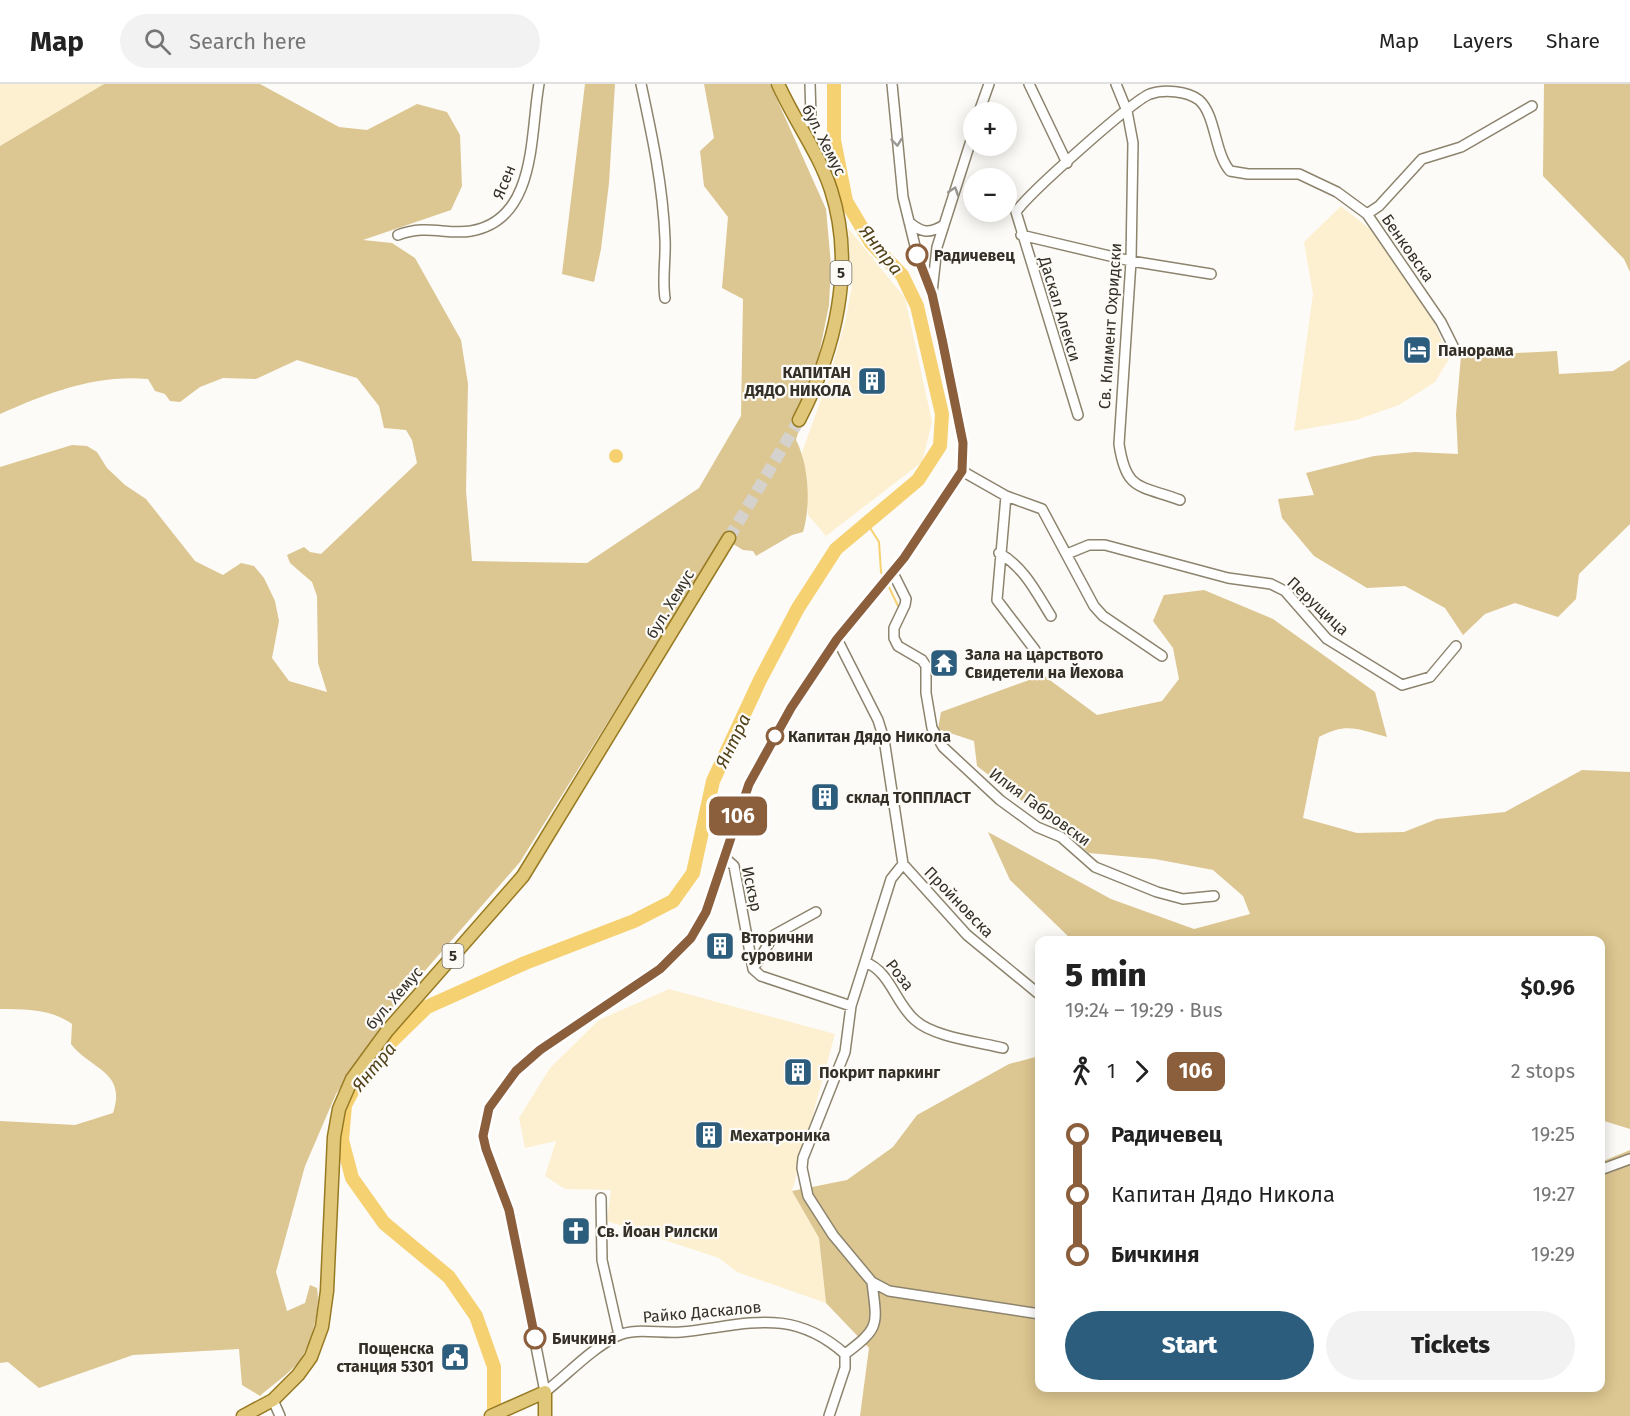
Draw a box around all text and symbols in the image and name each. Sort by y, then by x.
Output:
search box [120,14,540,68]
text: Map [30,25,84,58]
icon: search [141,25,174,58]
text: Search here [189,28,307,55]
text: Map [1379,28,1419,54]
text: Layers [1452,28,1513,54]
text: Share [1546,28,1600,54]
street label: бул. Хемус [798,101,850,179]
map controls [963,102,1017,222]
button: + [963,102,1017,156]
one-way arrow [890,138,903,147]
street label: Ясен [489,162,519,202]
button: − [963,168,1017,222]
one-way arrow [947,186,959,197]
street label: Бенковска [1378,210,1438,286]
water label: Янтра [854,220,907,279]
street label: Св. Климент Охридски [1095,242,1125,410]
marker: Радичевец [906,244,928,266]
place label: Радичевец [934,246,1015,265]
street label: Даскал Алекси [1035,253,1085,364]
road number: 5 [830,261,852,285]
hotel icon: Панорама [1401,334,1433,366]
place label: Панорама [1438,341,1514,360]
place label: КАПИТАН ДЯДО НИКОЛА [744,363,852,400]
building icon: КАПИТАН ДЯДО НИКОЛА [856,365,888,397]
street label: бул. Хемус [642,566,698,642]
street label: Перущица [1283,573,1353,639]
place label: Зала на царството Свидетели на Йехова [964,645,1124,682]
temple icon: Зала на царството Свидетели на Йехова [928,647,960,679]
water label: Янтра [710,710,755,773]
marker: Капитан Дядо Никола [766,727,784,745]
place label: Капитан Дядо Никола [788,727,951,746]
street label: Илия Габровски [986,764,1094,850]
building icon: склад ТОППЛАСТ [809,781,841,813]
place label: склад ТОППЛАСТ [846,788,971,807]
line badge: 106 [704,796,772,836]
text: 106 [721,803,755,829]
street label: Пройновска [920,863,998,941]
street label: Искър [738,865,766,913]
place label: Вторични суровини [741,928,814,965]
building icon: Вторични суровини [704,930,736,962]
road number: 5 [442,944,464,968]
text: 5 min [1065,955,1147,995]
street label: Роза [882,956,918,994]
street label: бул. Хемус [361,962,427,1033]
text: $0.96 [1521,974,1575,1001]
text: 19:24 – 19:29 · Bus [1065,998,1223,1022]
water label: Янтра [346,1038,401,1097]
icon: walk [1065,1055,1098,1088]
icon: forward [1125,1055,1158,1088]
building icon: Покрит паркинг [782,1056,814,1088]
text: 106 [1179,1058,1213,1084]
text: 1 [1107,1059,1116,1083]
text: 2 stops [1511,1059,1575,1083]
place label: Покрит паркинг [819,1063,941,1082]
building icon: Мехатроника [693,1119,725,1151]
text: Радичевец [1111,1121,1222,1148]
text: 19:25 [1531,1122,1575,1146]
place label: Мехатроника [730,1126,830,1145]
text: Капитан Дядо Никола [1111,1181,1335,1208]
text: 19:27 [1532,1182,1575,1206]
church icon: Св. Йоан Рилски [560,1215,592,1247]
place label: Св. Йоан Рилски [597,1222,718,1241]
text: Бичкиня [1111,1241,1199,1268]
text: 19:29 [1531,1242,1575,1266]
street label: Райко Даскалов [642,1297,762,1327]
button: Start [1065,1311,1314,1380]
button: Tickets [1326,1311,1575,1380]
marker: Бичкиня [524,1327,546,1349]
place label: Бичкиня [552,1329,616,1348]
place label: Пощенска станция 5301 [336,1339,434,1376]
public building icon: Пощенска станция 5301 [439,1341,471,1373]

